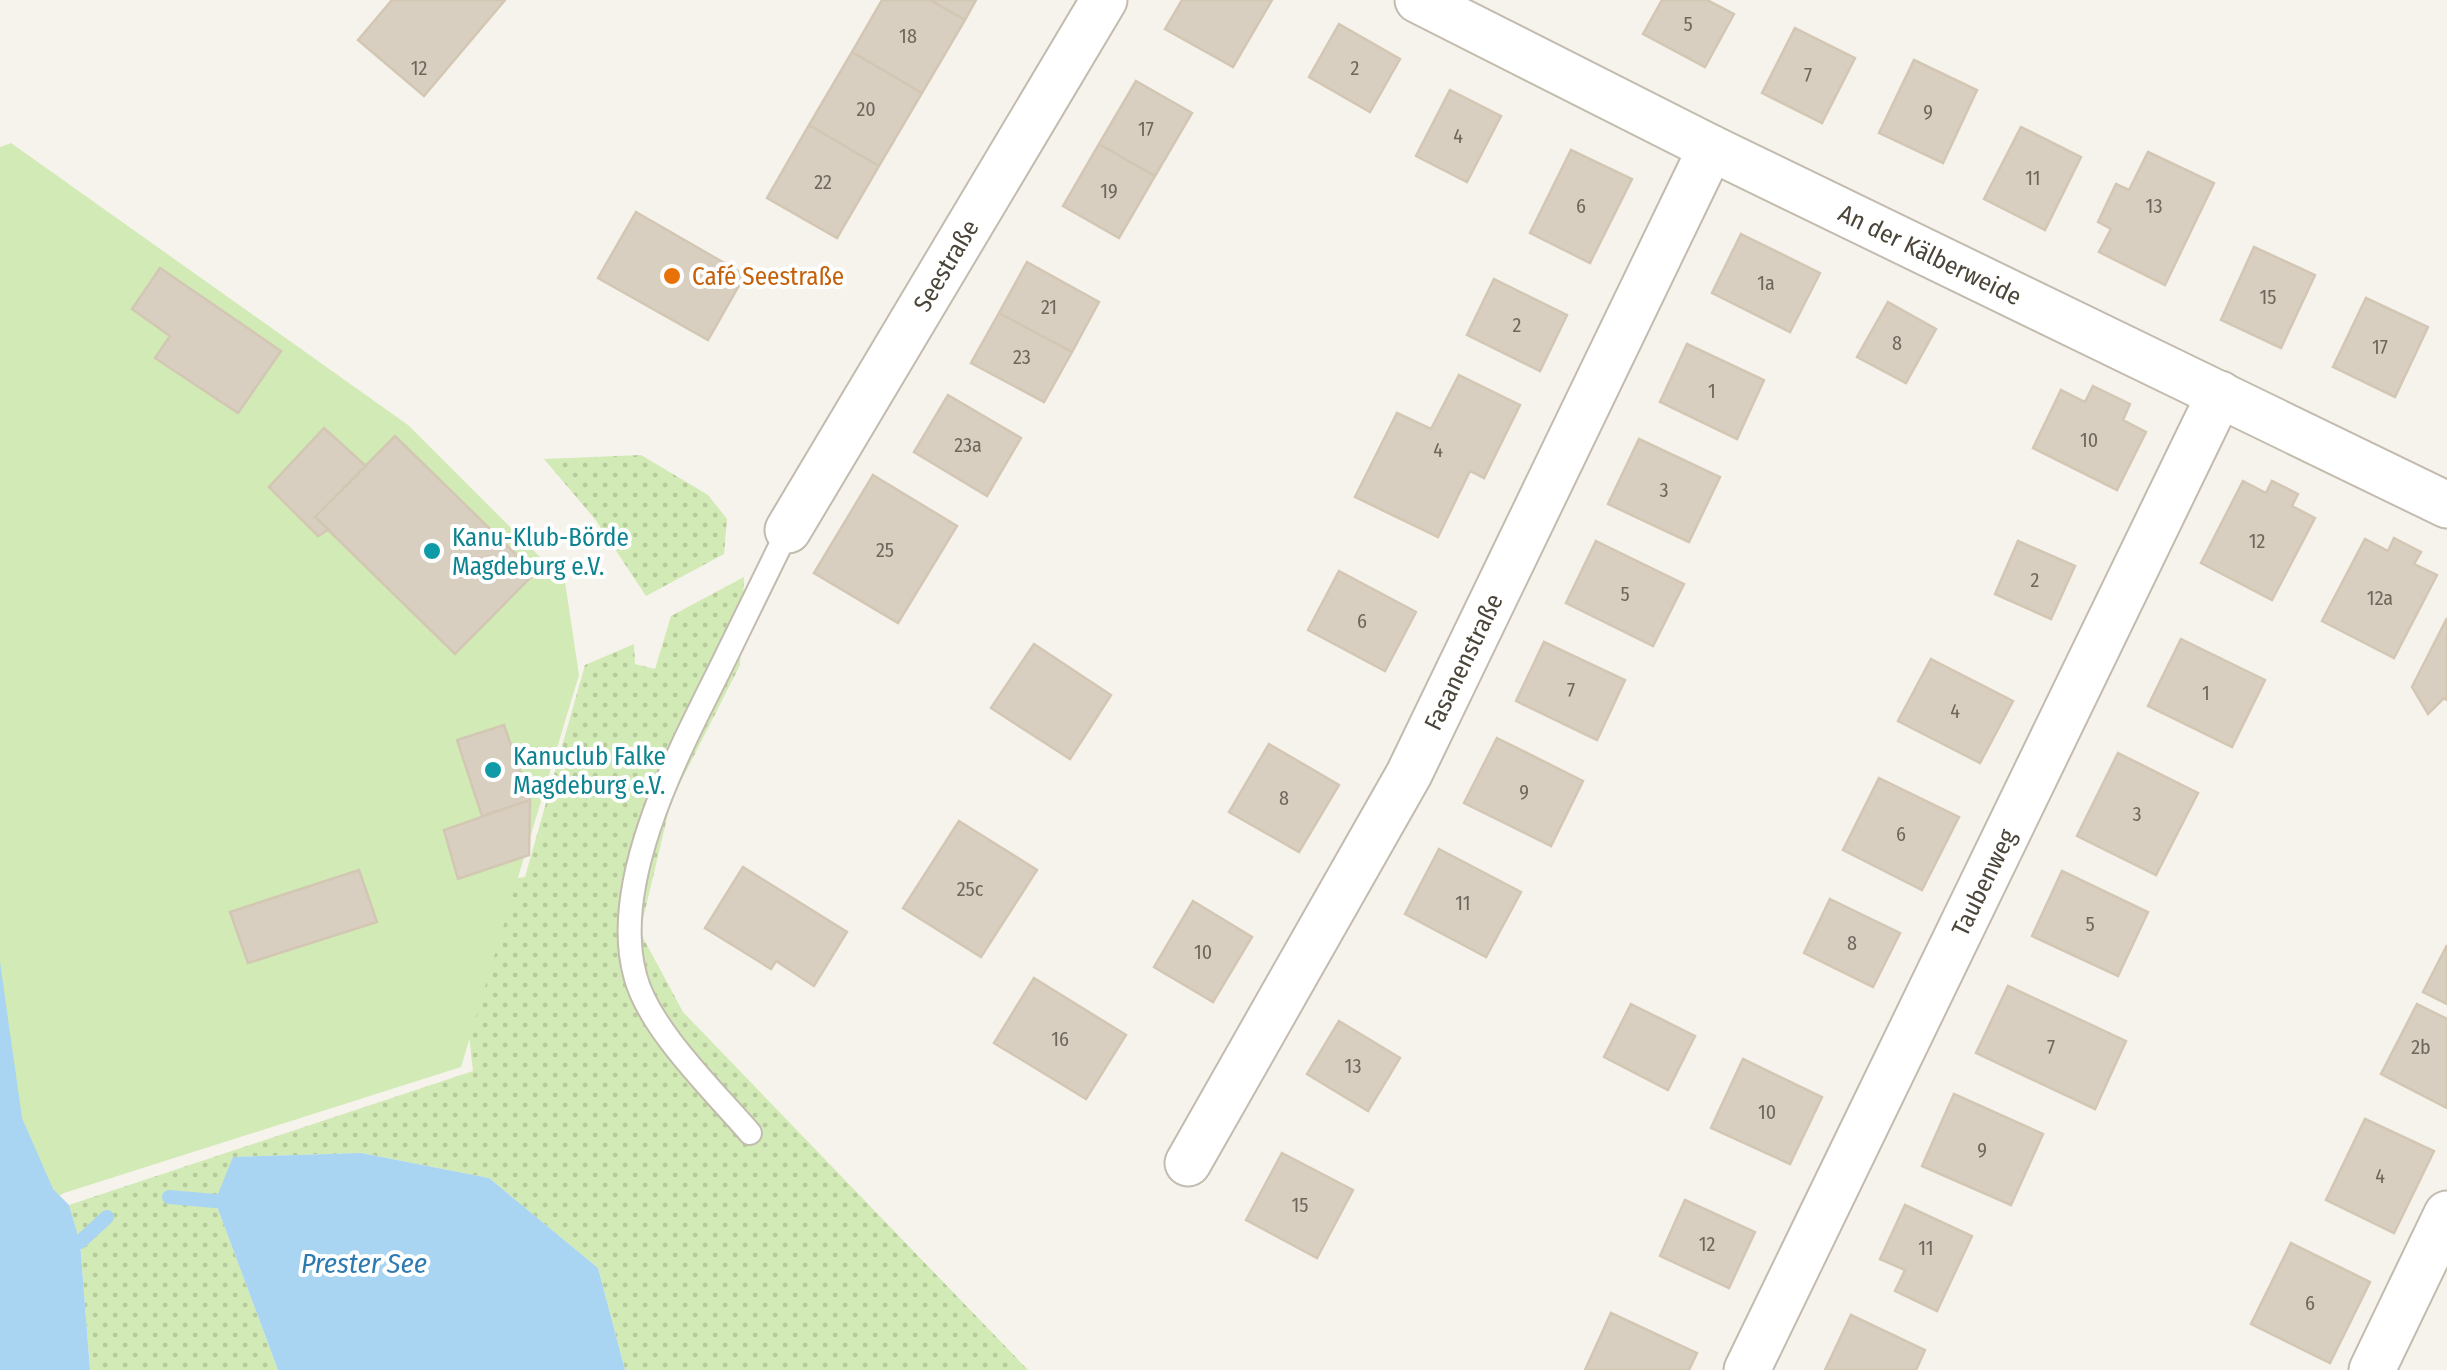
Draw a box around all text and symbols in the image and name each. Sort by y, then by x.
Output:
house number: 5 [1683,12,1693,36]
house number: 18 [899,24,917,48]
house number: 12 [411,56,427,80]
house number: 2 [1351,56,1360,80]
house number: 7 [1804,63,1812,87]
house number: 20 [856,97,876,121]
house number: 9 [1923,100,1933,124]
house number: 17 [1138,117,1154,141]
house number: 4 [1453,124,1463,148]
house number: 11 [2025,166,2041,190]
house number: 22 [814,170,832,194]
house number: 19 [1100,179,1118,203]
house number: 6 [1576,194,1586,218]
house number: 13 [2146,194,2162,218]
street label: An der Kälberweide [1834,198,2026,312]
street label: Seestraße [908,214,986,317]
place label: Café Seestraße [692,262,844,292]
marker: Café Seestraße [661,265,683,287]
house number: 1a [1757,271,1775,295]
house number: 15 [2260,285,2276,309]
house number: 21 [1041,295,1057,319]
house number: 2 [1513,313,1522,337]
house number: 8 [1892,331,1902,355]
house number: 17 [2372,335,2388,359]
house number: 23 [1013,345,1031,369]
house number: 1 [1708,379,1716,403]
house number: 10 [2080,428,2098,452]
house number: 23a [954,433,982,457]
house number: 4 [1433,438,1443,462]
house number: 3 [1659,478,1669,502]
place label: Kanu-Klub-Börde Magdeburg e.V. [452,523,629,582]
house number: 12 [2249,529,2265,553]
house number: 25 [876,538,894,562]
marker: Kanu-Klub-Börde Magdeburg e.V. [421,540,443,562]
house number: 2 [2031,568,2040,592]
house number: 5 [1620,582,1630,606]
house number: 12a [2367,586,2393,610]
street label: Fasanenstraße [1418,589,1510,735]
house number: 6 [1357,609,1367,633]
house number: 7 [1567,678,1575,702]
house number: 1 [2202,681,2210,705]
house number: 4 [1950,699,1960,723]
place label: Kanuclub Falke Magdeburg e.V. [513,742,666,801]
marker: Kanuclub Falke Magdeburg e.V. [482,759,504,781]
house number: 9 [1519,780,1529,804]
house number: 8 [1279,786,1289,810]
house number: 3 [2132,802,2142,826]
house number: 6 [1896,822,1906,846]
street label: Taubenweg [1946,824,2023,941]
house number: 25c [957,877,984,901]
house number: 11 [1455,891,1471,915]
house number: 5 [2085,912,2095,936]
house number: 8 [1847,931,1857,955]
house number: 10 [1194,940,1212,964]
house number: 16 [1051,1027,1069,1051]
house number: 7 [2047,1035,2055,1059]
house number: 2b [2411,1035,2431,1059]
house number: 13 [1345,1054,1361,1078]
house number: 10 [1758,1100,1776,1124]
house number: 9 [1977,1138,1987,1162]
house number: 4 [2375,1164,2385,1188]
house number: 15 [1292,1193,1308,1217]
house number: 12 [1699,1232,1715,1256]
house number: 11 [1918,1236,1934,1260]
water label: Prester See [301,1247,427,1280]
house number: 6 [2305,1291,2315,1315]

